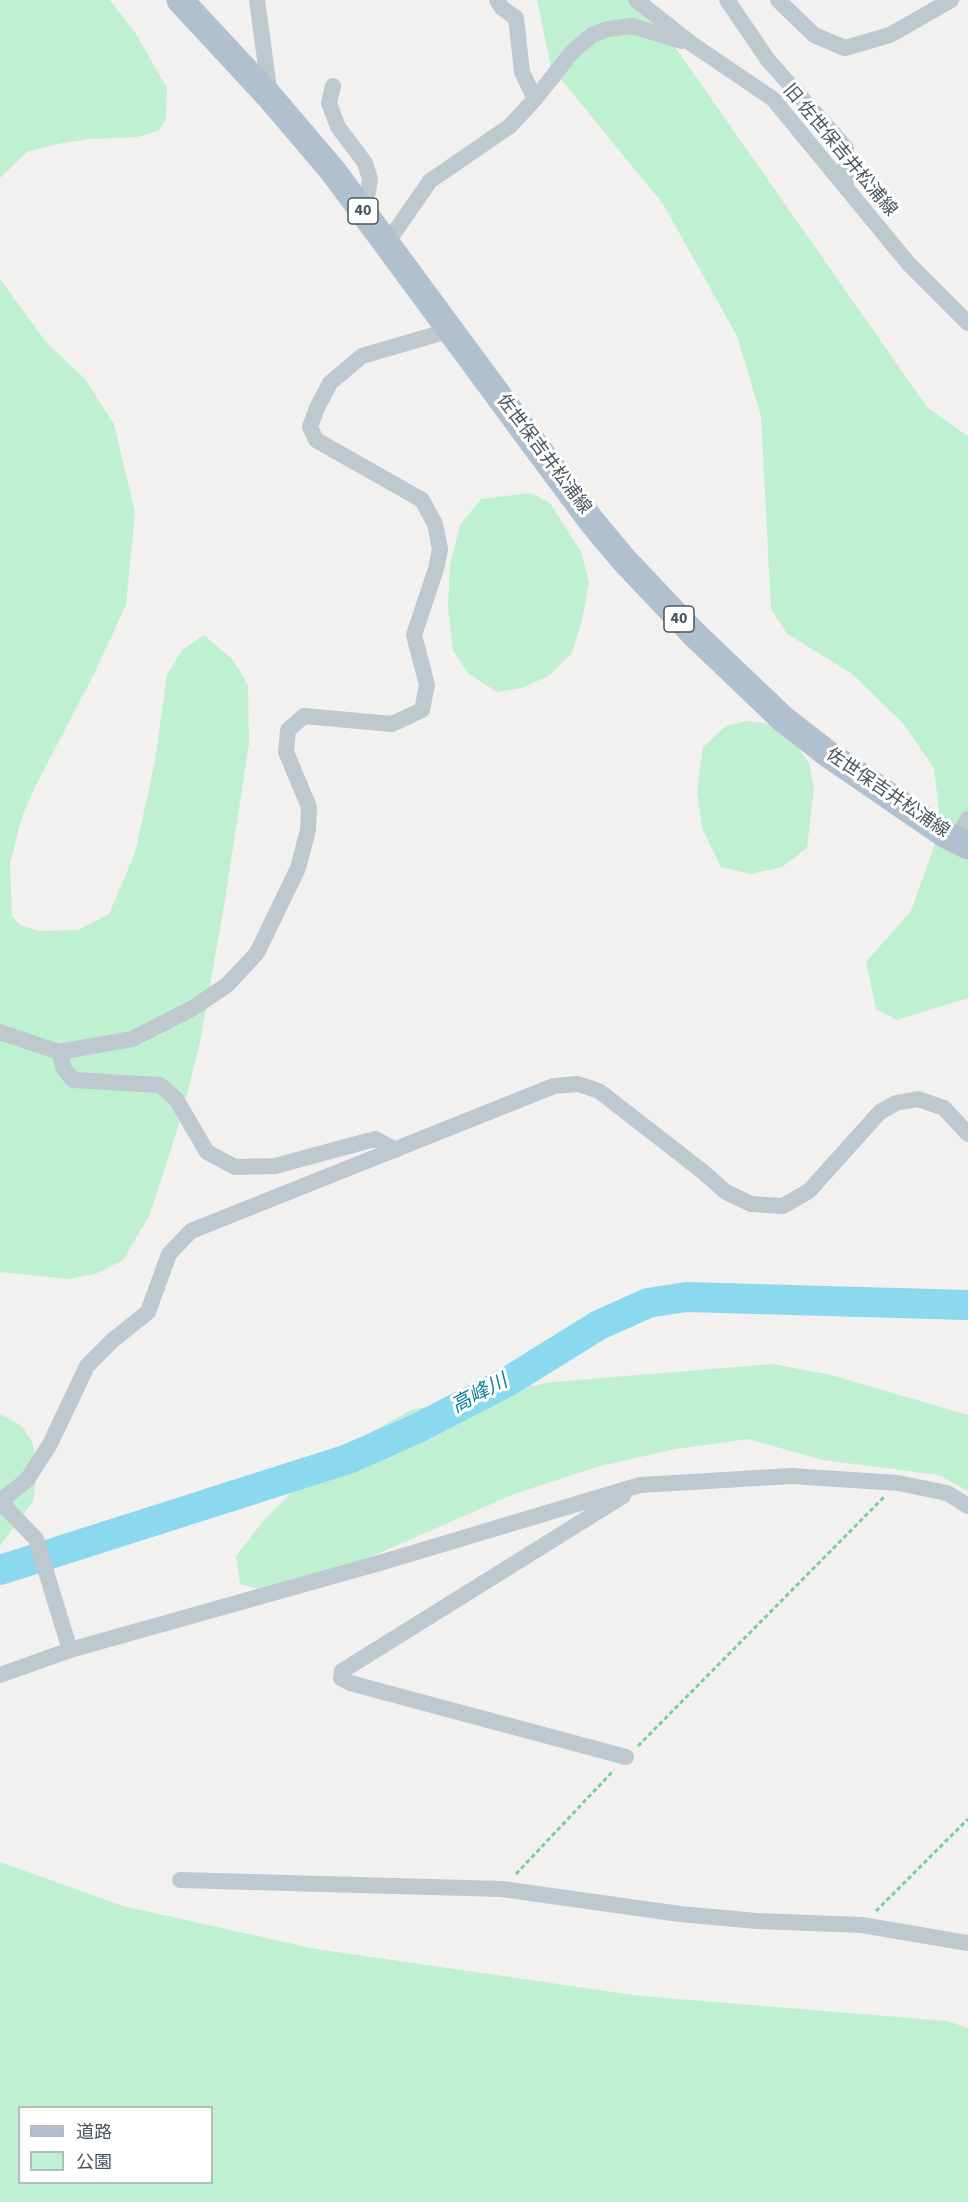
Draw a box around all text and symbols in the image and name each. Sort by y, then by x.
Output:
street label: 旧 佐世保吉井松浦線 [778,81,900,221]
road number: 40 [348,198,378,224]
street label: 佐世保吉井松浦線 [491,391,595,519]
road number: 40 [664,606,694,632]
street label: 佐世保吉井松浦線 [821,745,953,843]
water label: 高峰川 [448,1370,512,1420]
legend [18,2106,213,2184]
text: 道路 [76,2120,112,2145]
text: 公園 [76,2150,112,2175]

